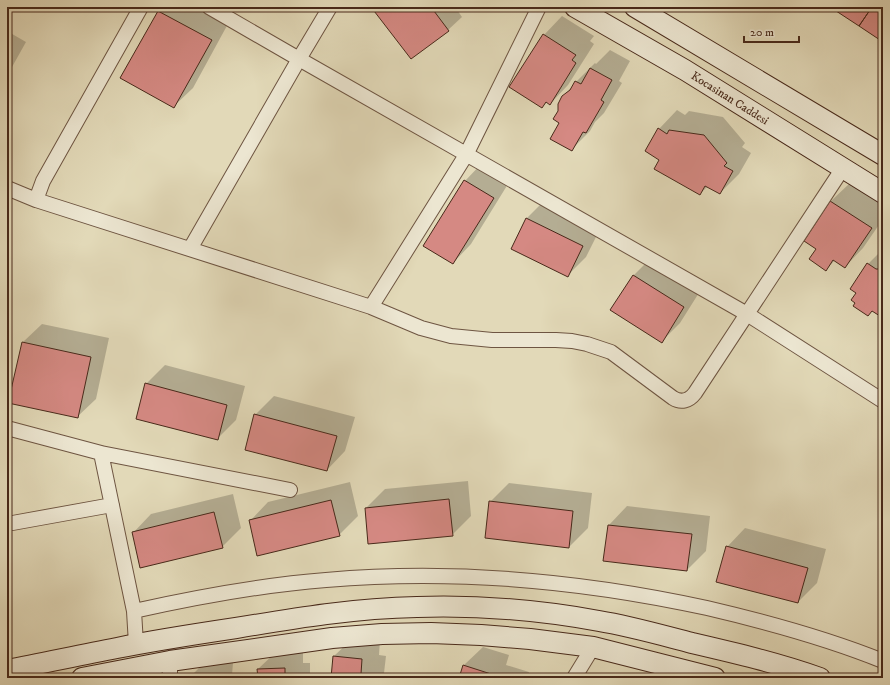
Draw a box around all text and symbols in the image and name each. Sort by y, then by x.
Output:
scale bar [744,18,799,44]
text: 20 m [750,25,774,40]
street label: Kocasinan Caddesi [688,69,771,128]

